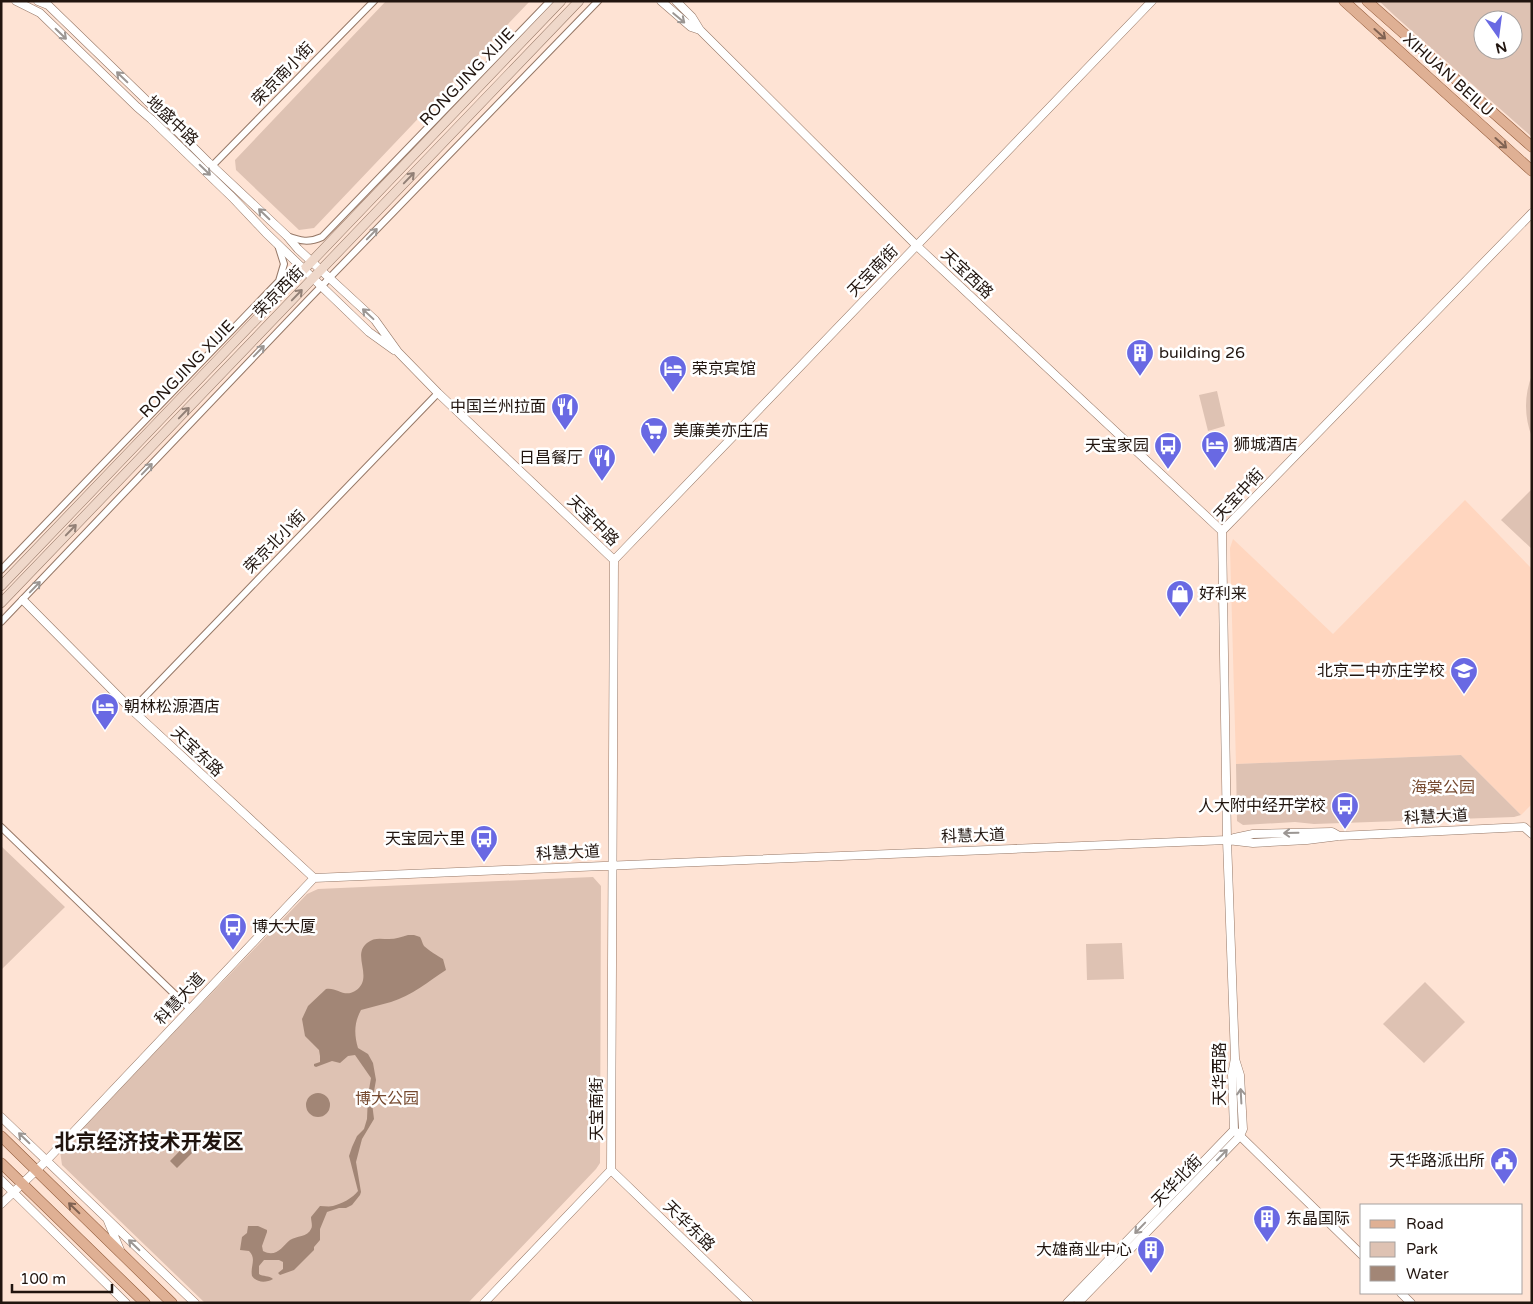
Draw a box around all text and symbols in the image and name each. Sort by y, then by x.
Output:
north arrow [1473,10,1523,60]
one-way arrow [673,12,686,23]
street label: RONGJING XIJIE [415,24,519,130]
one-way arrow [55,28,67,40]
one-way arrow [1373,28,1386,40]
street label: XIHUAN BEILU [1399,29,1497,121]
street label: 荣京南小街 [248,38,318,110]
text: N [1494,38,1509,57]
one-way arrow [116,71,129,83]
street label: 地盛中路 [142,92,202,150]
one-way arrow [1494,137,1507,149]
one-way arrow [198,164,211,176]
one-way arrow [403,172,415,184]
one-way arrow [258,208,271,220]
one-way arrow [366,228,378,241]
street label: 天宝南街 [844,241,902,301]
street label: 天宝西路 [937,245,997,303]
street label: 荣京西街 [250,262,308,322]
one-way arrow [290,290,302,302]
one-way arrow [362,308,374,320]
street label: RONGJING XIJIE [135,316,239,422]
building icon: building 26 [1125,338,1155,377]
place label: building 26 [1159,343,1245,363]
one-way arrow [253,345,265,358]
hotel icon: 荣京宾馆 [658,354,688,393]
place label: 荣京宾馆 [692,359,756,379]
restaurant icon: 中国兰州拉面 [550,392,580,431]
place label: 中国兰州拉面 [450,397,546,417]
one-way arrow [178,406,190,419]
supermarket icon: 美廉美亦庄店 [639,416,669,455]
place label: 美廉美亦庄店 [673,421,769,441]
hotel icon: 狮城酒店 [1200,430,1230,469]
bus stop icon: 天宝家园 [1153,431,1183,470]
place label: 狮城酒店 [1234,435,1298,455]
place label: 天宝家园 [1085,436,1149,456]
restaurant icon: 日昌餐厅 [587,443,617,482]
place label: 日昌餐厅 [519,448,583,468]
one-way arrow [141,463,153,475]
street label: 天宝中街 [1210,465,1268,525]
street label: 天宝中路 [563,492,623,550]
street label: 荣京北小街 [240,506,310,578]
one-way arrow [65,523,77,536]
shop icon: 好利来 [1165,579,1195,618]
one-way arrow [29,580,41,593]
place label: 好利来 [1199,584,1247,604]
school or university icon: 北京二中亦庄学校 [1449,656,1479,695]
place label: 北京二中亦庄学校 [1317,661,1445,681]
hotel icon: 朝林松源酒店 [90,692,120,731]
place label: 朝林松源酒店 [124,697,220,717]
street label: 天宝东路 [167,723,227,781]
park label: 海棠公园 [1411,778,1475,798]
bus stop icon: 人大附中经开学校 [1330,791,1360,830]
place label: 人大附中经开学校 [1198,796,1326,816]
street label: 科慧大道 [1404,805,1468,829]
bus stop icon: 天宝园六里 [469,824,499,863]
street label: 科慧大道 [941,825,1005,847]
one-way arrow [1284,828,1300,838]
place label: 天宝园六里 [385,829,465,849]
street label: 科慧大道 [536,841,600,865]
bus stop icon: 博大大厦 [218,912,248,951]
place label: 博大大厦 [252,917,316,937]
street label: 科慧大道 [151,969,209,1029]
street label: 天华西路 [1210,1042,1230,1106]
street label: 天宝南街 [587,1077,607,1141]
park label: 博大公园 [355,1089,419,1109]
one-way arrow [1237,1089,1246,1105]
district label: 北京经济技术开发区 [55,1130,244,1155]
one-way arrow [18,1132,30,1144]
public building icon: 天华路派出所 [1489,1146,1519,1185]
one-way arrow [1215,1149,1228,1161]
street label: 天华北街 [1148,1151,1206,1211]
place label: 天华路派出所 [1389,1151,1485,1171]
street label: 天华东路 [659,1197,719,1255]
one-way arrow [68,1202,81,1214]
building icon: 东晶国际 [1252,1204,1282,1243]
legend [1360,1204,1523,1294]
place label: 东晶国际 [1286,1209,1350,1229]
text: Road [1406,1215,1444,1233]
one-way arrow [1134,1222,1146,1234]
building icon: 大雄商业中心 [1136,1235,1166,1274]
one-way arrow [128,1239,141,1251]
place label: 大雄商业中心 [1036,1240,1132,1260]
text: Park [1406,1240,1438,1258]
scale bar [12,1262,112,1294]
text: Water [1406,1265,1449,1283]
text: 100 m [20,1270,66,1288]

